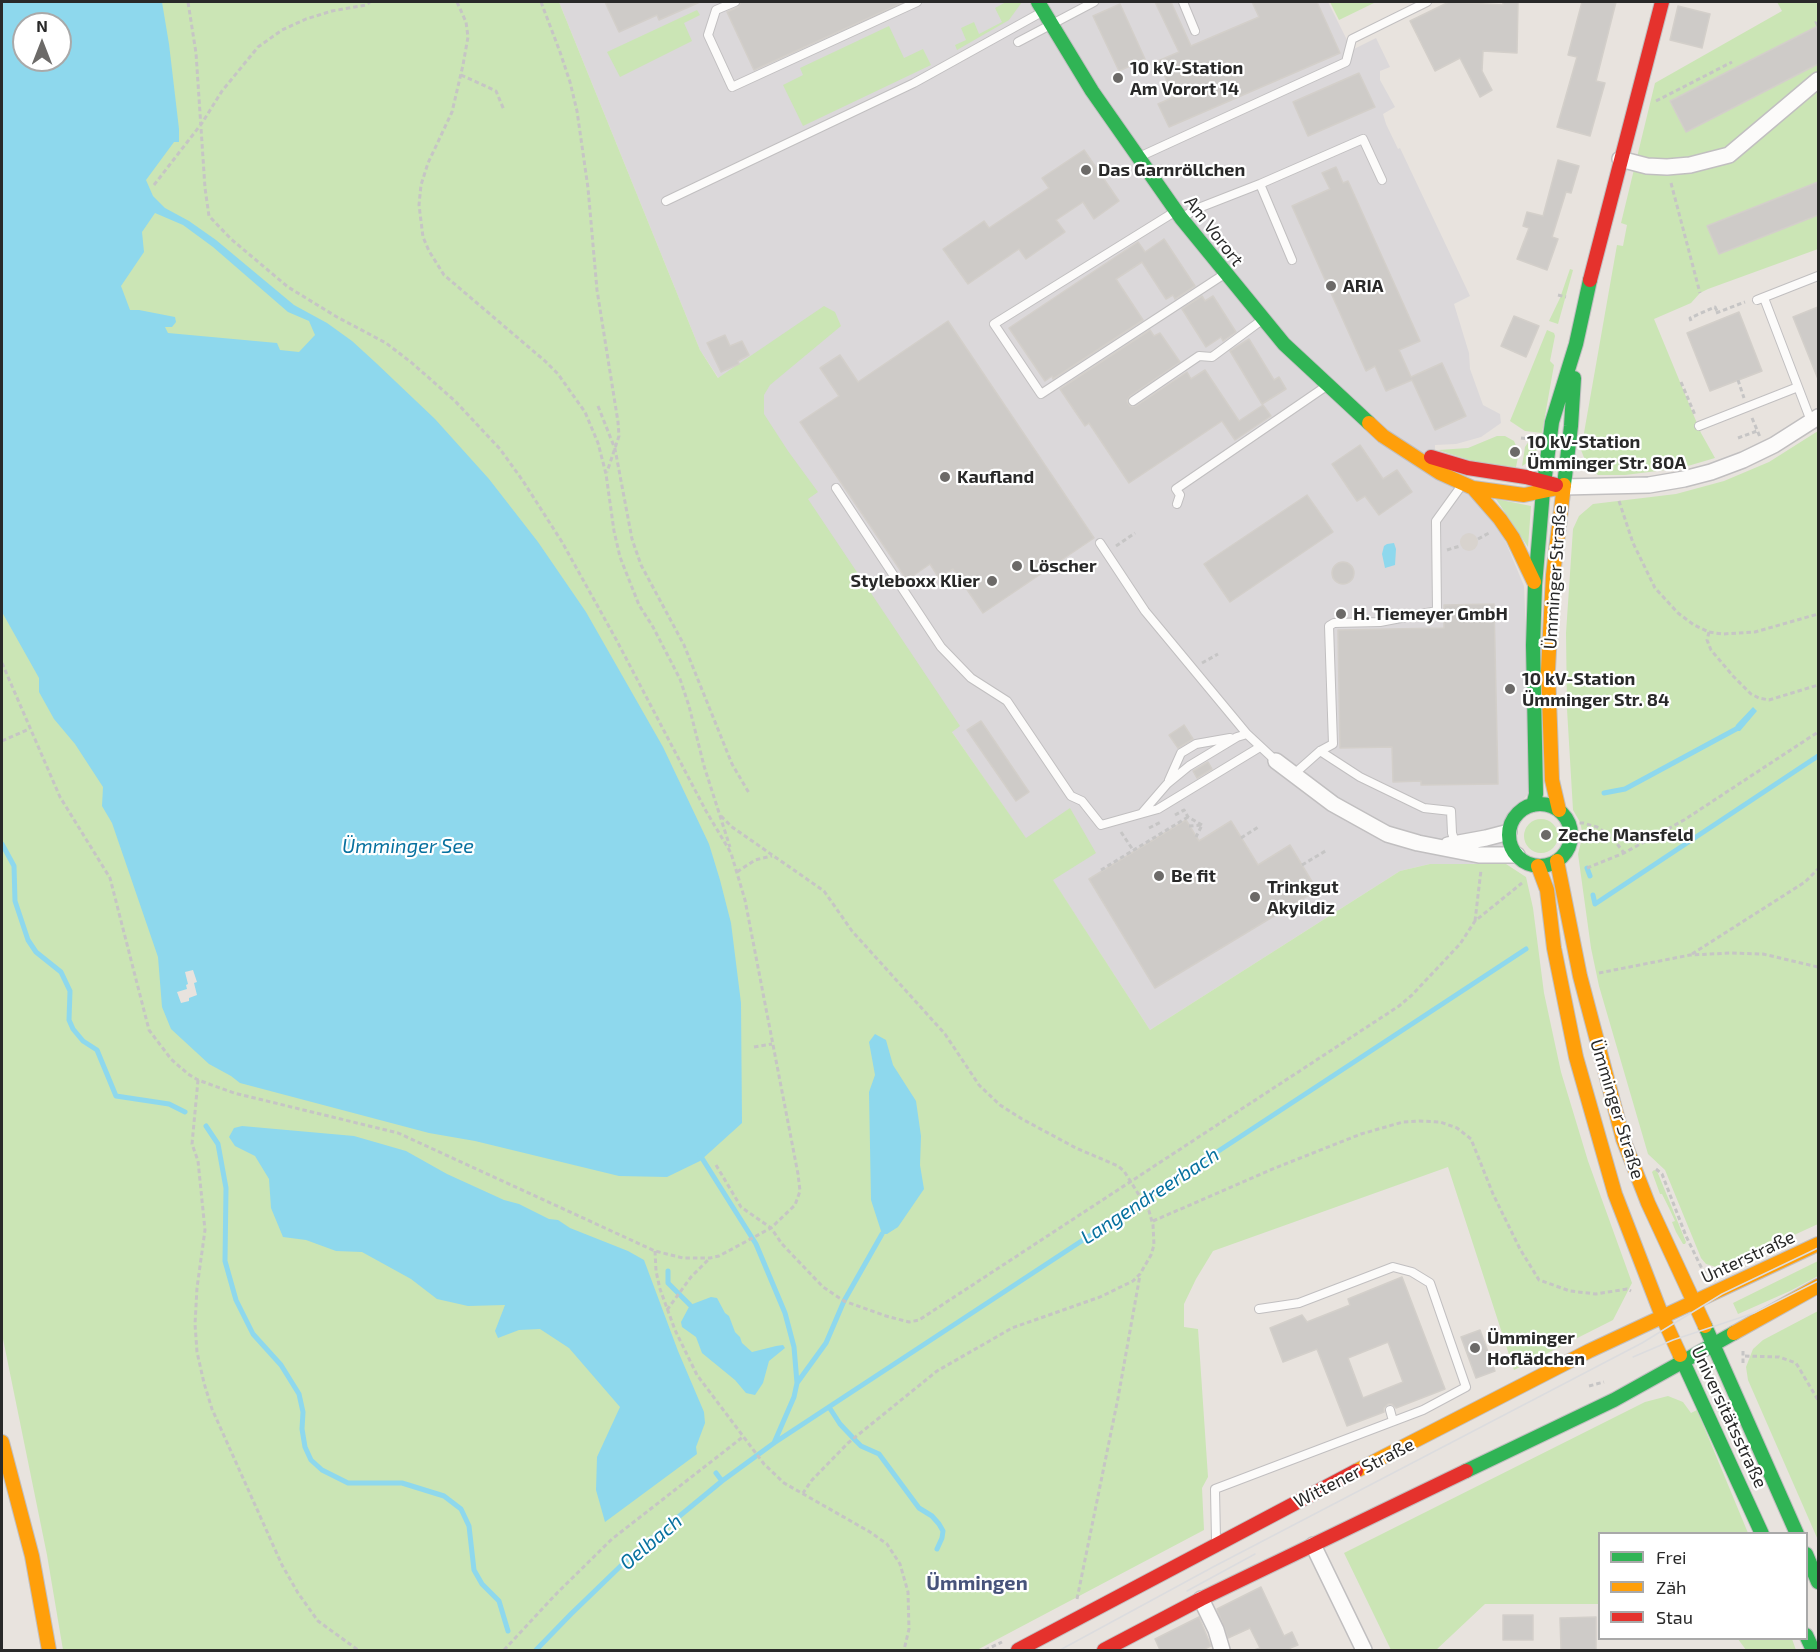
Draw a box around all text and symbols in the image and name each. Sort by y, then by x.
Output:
north arrow [12,12,72,72]
text: N [36,16,48,35]
place label: 10 kV-Station Am Vorort 14 [1130,57,1243,100]
marker: 10 kV-Station Am Vorort 14 [1111,71,1125,85]
place label: Das Garnröllchen [1098,159,1245,181]
marker: Das Garnröllchen [1079,163,1093,177]
street label: Am Vorort [1180,192,1248,270]
place label: ARIA [1343,275,1383,297]
marker: ARIA [1324,279,1338,293]
place label: 10 kV-Station Ümminger Str. 80A [1527,431,1686,474]
marker: 10 kV-Station Ümminger Str. 80A [1508,445,1522,459]
place label: Kaufland [957,466,1034,488]
marker: Kaufland [938,470,952,484]
street label: Ümminger Straße [1539,504,1571,650]
place label: Löscher [1029,555,1097,577]
marker: Löscher [1010,559,1024,573]
place label: Styleboxx Klier [850,570,980,592]
marker: Styleboxx Klier [985,574,999,588]
place label: H. Tiemeyer GmbH [1353,603,1508,625]
marker: H. Tiemeyer GmbH [1334,607,1348,621]
place label: 10 kV-Station Ümminger Str. 84 [1522,668,1670,710]
marker: 10 kV-Station Ümminger Str. 84 [1503,682,1517,696]
place label: Zeche Mansfeld [1558,824,1694,846]
marker: Zeche Mansfeld [1539,828,1553,842]
water label: Ümminger See [342,834,474,858]
place label: Be fit [1171,865,1216,887]
marker: Be fit [1152,869,1166,883]
place label: Trinkgut Akyildiz [1267,876,1339,918]
marker: Trinkgut Akyildiz [1248,890,1262,904]
street label: Ümminger Straße [1585,1036,1649,1182]
water label: Langendreerbach [1076,1142,1224,1250]
street label: Unterstraße [1698,1226,1798,1288]
place label: Ümminger Hoflädchen [1487,1327,1585,1370]
marker: Ümminger Hoflädchen [1468,1341,1482,1355]
street label: Universitätsstraße [1687,1342,1771,1492]
street label: Wittener Straße [1290,1433,1418,1513]
water label: Oelbach [615,1509,687,1575]
legend [1598,1532,1808,1640]
text: Frei [1656,1546,1687,1568]
district label: Ümmingen [926,1571,1028,1595]
text: Zäh [1656,1576,1687,1598]
text: Stau [1656,1606,1693,1628]

